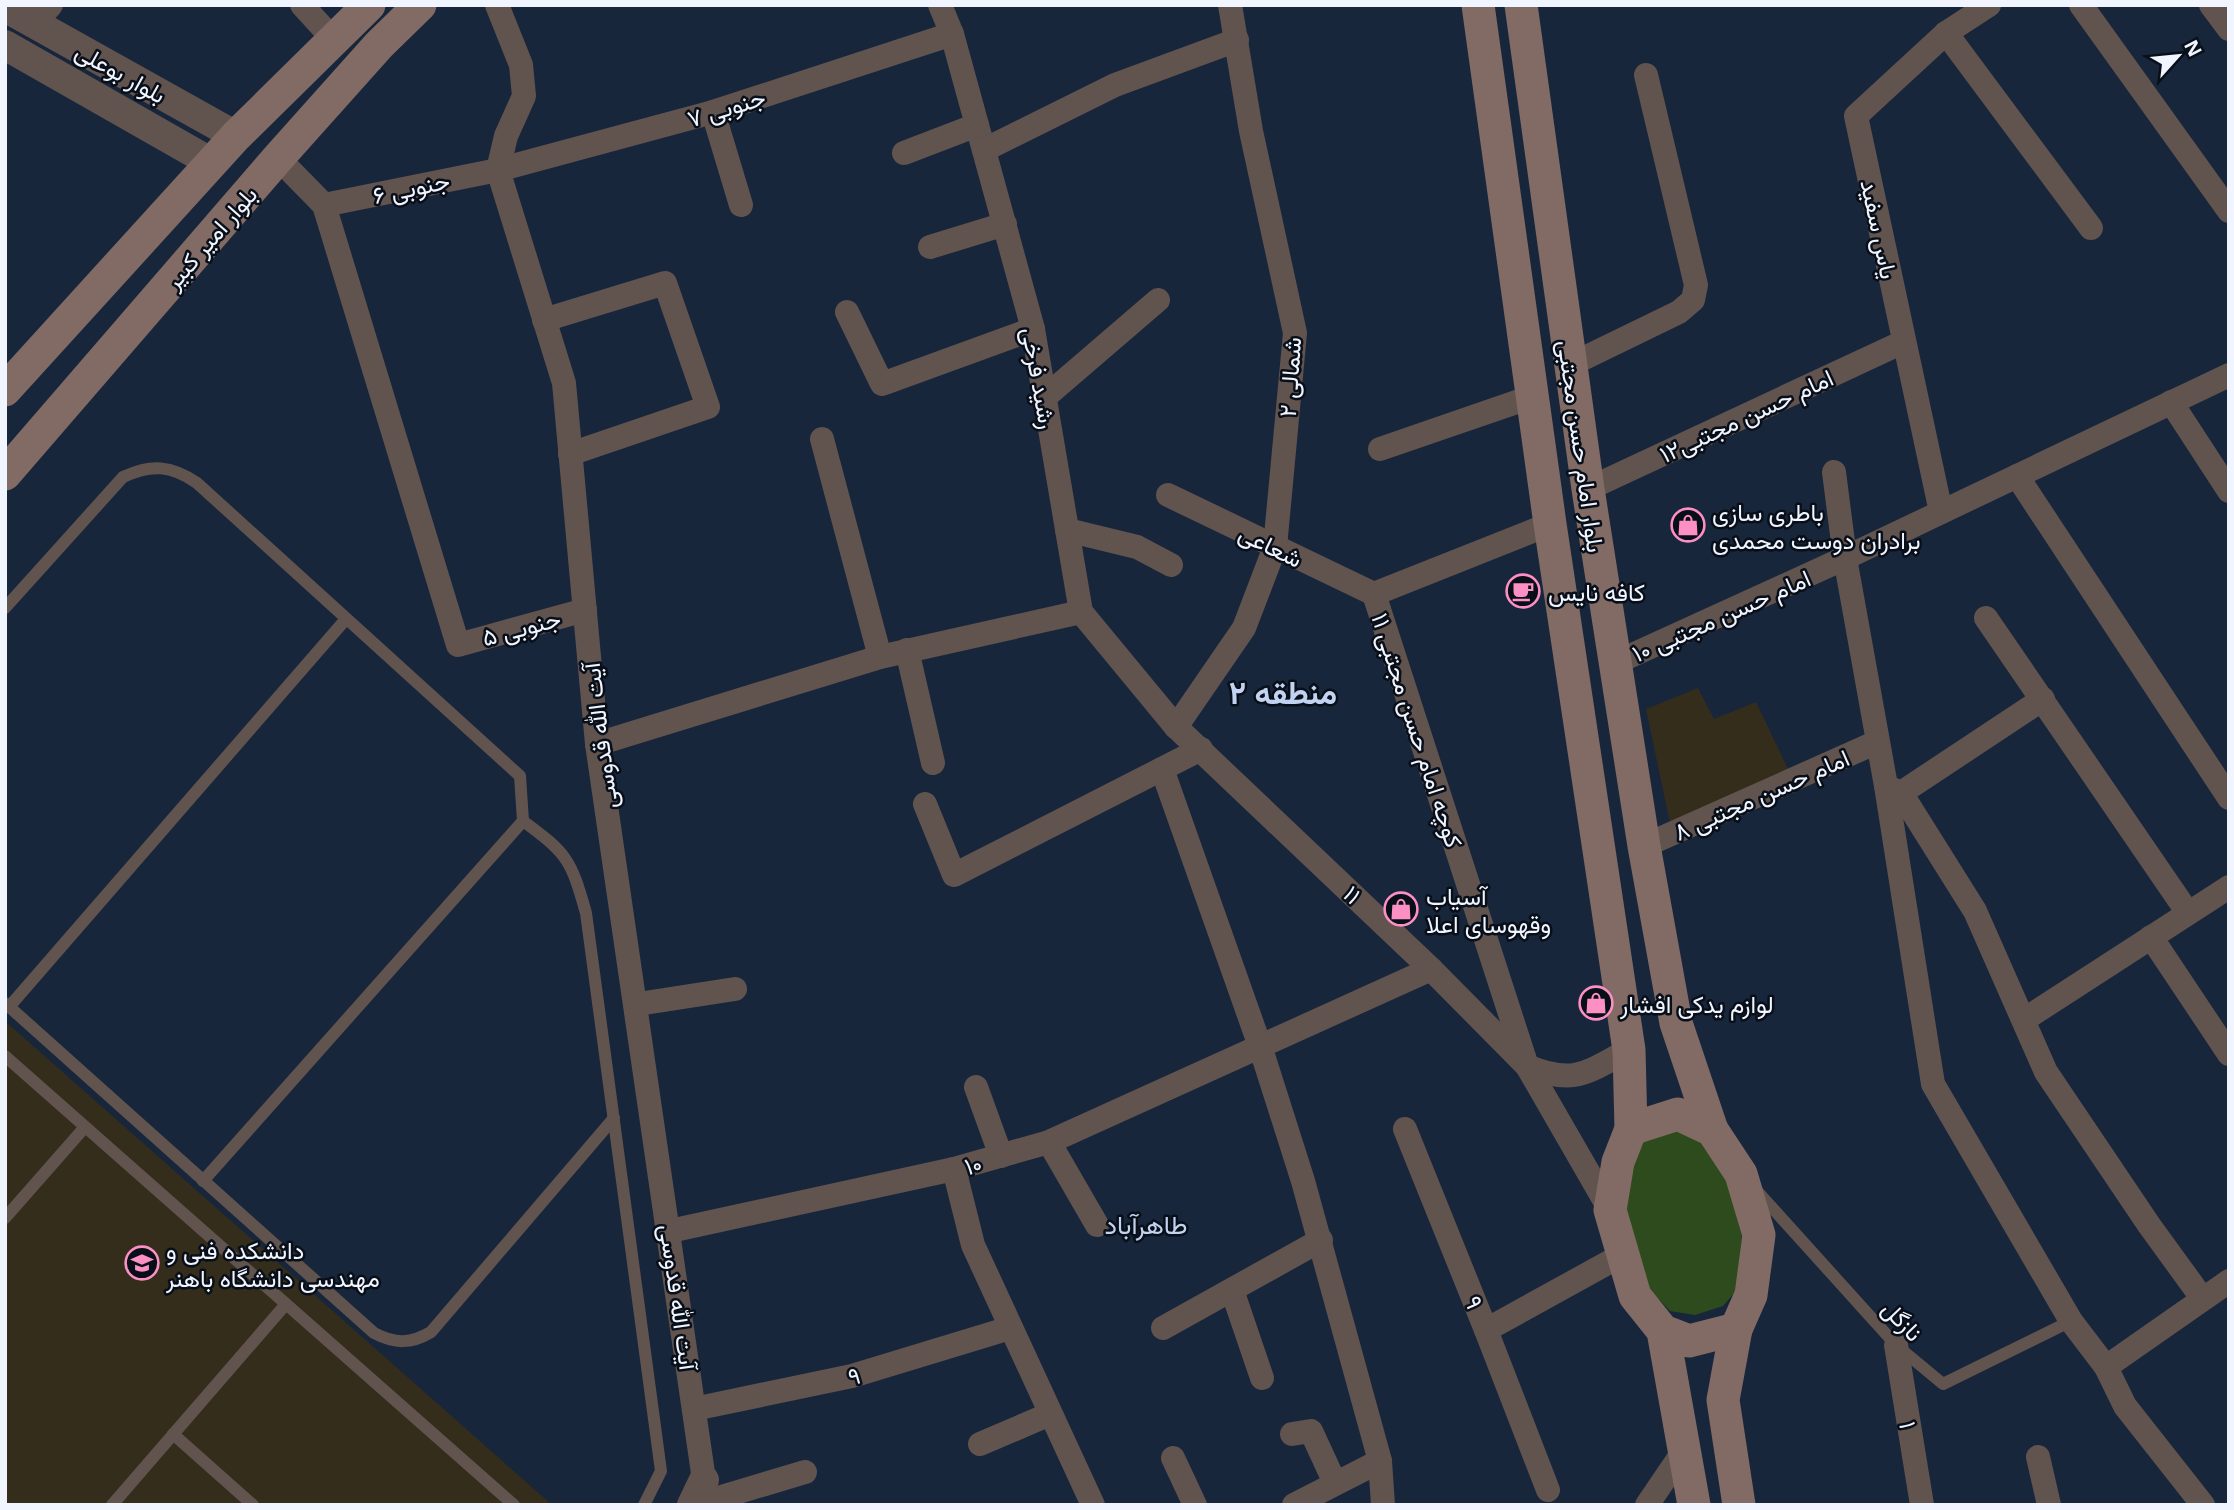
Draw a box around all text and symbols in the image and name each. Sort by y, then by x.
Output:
north arrow [2143,21,2213,91]
street label: بلوار بوعلی [70,34,172,110]
text: N [2178,35,2208,61]
street label: ۷ جنوبی [683,80,769,134]
street label: ۶ جنوبی [370,163,452,211]
street label: یاس سفید [1853,176,1907,282]
street label: بلوار امیر کبیر [155,178,264,296]
street label: رشید فرخی [1015,324,1065,432]
street label: ۲ شمالی [1270,336,1308,418]
street label: بلوار امام حسن مجتبی [1550,338,1613,555]
street label: امام حسن مجتبی۱۲ [1654,360,1839,471]
place label: باطری سازی برادران دوست محمدی [1712,495,1921,556]
shop icon: باطری سازی برادران دوست محمدی [1669,506,1707,544]
street label: شعاعی [1234,515,1308,575]
street label: امام حسن مجتبی ۱۰ [1626,561,1816,670]
cafe icon: کافه نایس [1504,572,1542,610]
place label: کافه نایس [1548,575,1645,608]
street label: ۵ جنوبی [478,601,564,653]
street label: کوچه امام حسن مجتبی ۱۱ [1363,608,1472,852]
street label: آیت الله قدوسی [573,659,624,811]
district label: منطقه ۲ [1229,670,1337,713]
street label: امام حسن مجتبی ۸ [1668,740,1855,848]
street label: ۱۱ [1337,877,1369,911]
place label: آسیاب وقهوسای اعلا [1426,879,1551,940]
shop icon: آسیاب وقهوسای اعلا [1382,890,1420,928]
shop icon: لوازم یدکی افشار [1577,984,1615,1022]
place label: لوازم یدکی افشار [1619,987,1774,1021]
street label: ۱۰ [960,1146,986,1182]
district label: طاهرآباد [1104,1206,1188,1242]
street label: آیت الله قدوسی [652,1222,706,1374]
place label: دانشکده فنی و مهندسی دانشگاه باهنر [165,1233,380,1294]
school or university icon: دانشکده فنی و مهندسی دانشگاه باهنر [123,1244,161,1282]
street label: ۹ [1458,1290,1492,1314]
street label: نازگل [1875,1292,1931,1348]
street label: ۹ [844,1358,864,1392]
street label: ۱ [1892,1419,1926,1431]

